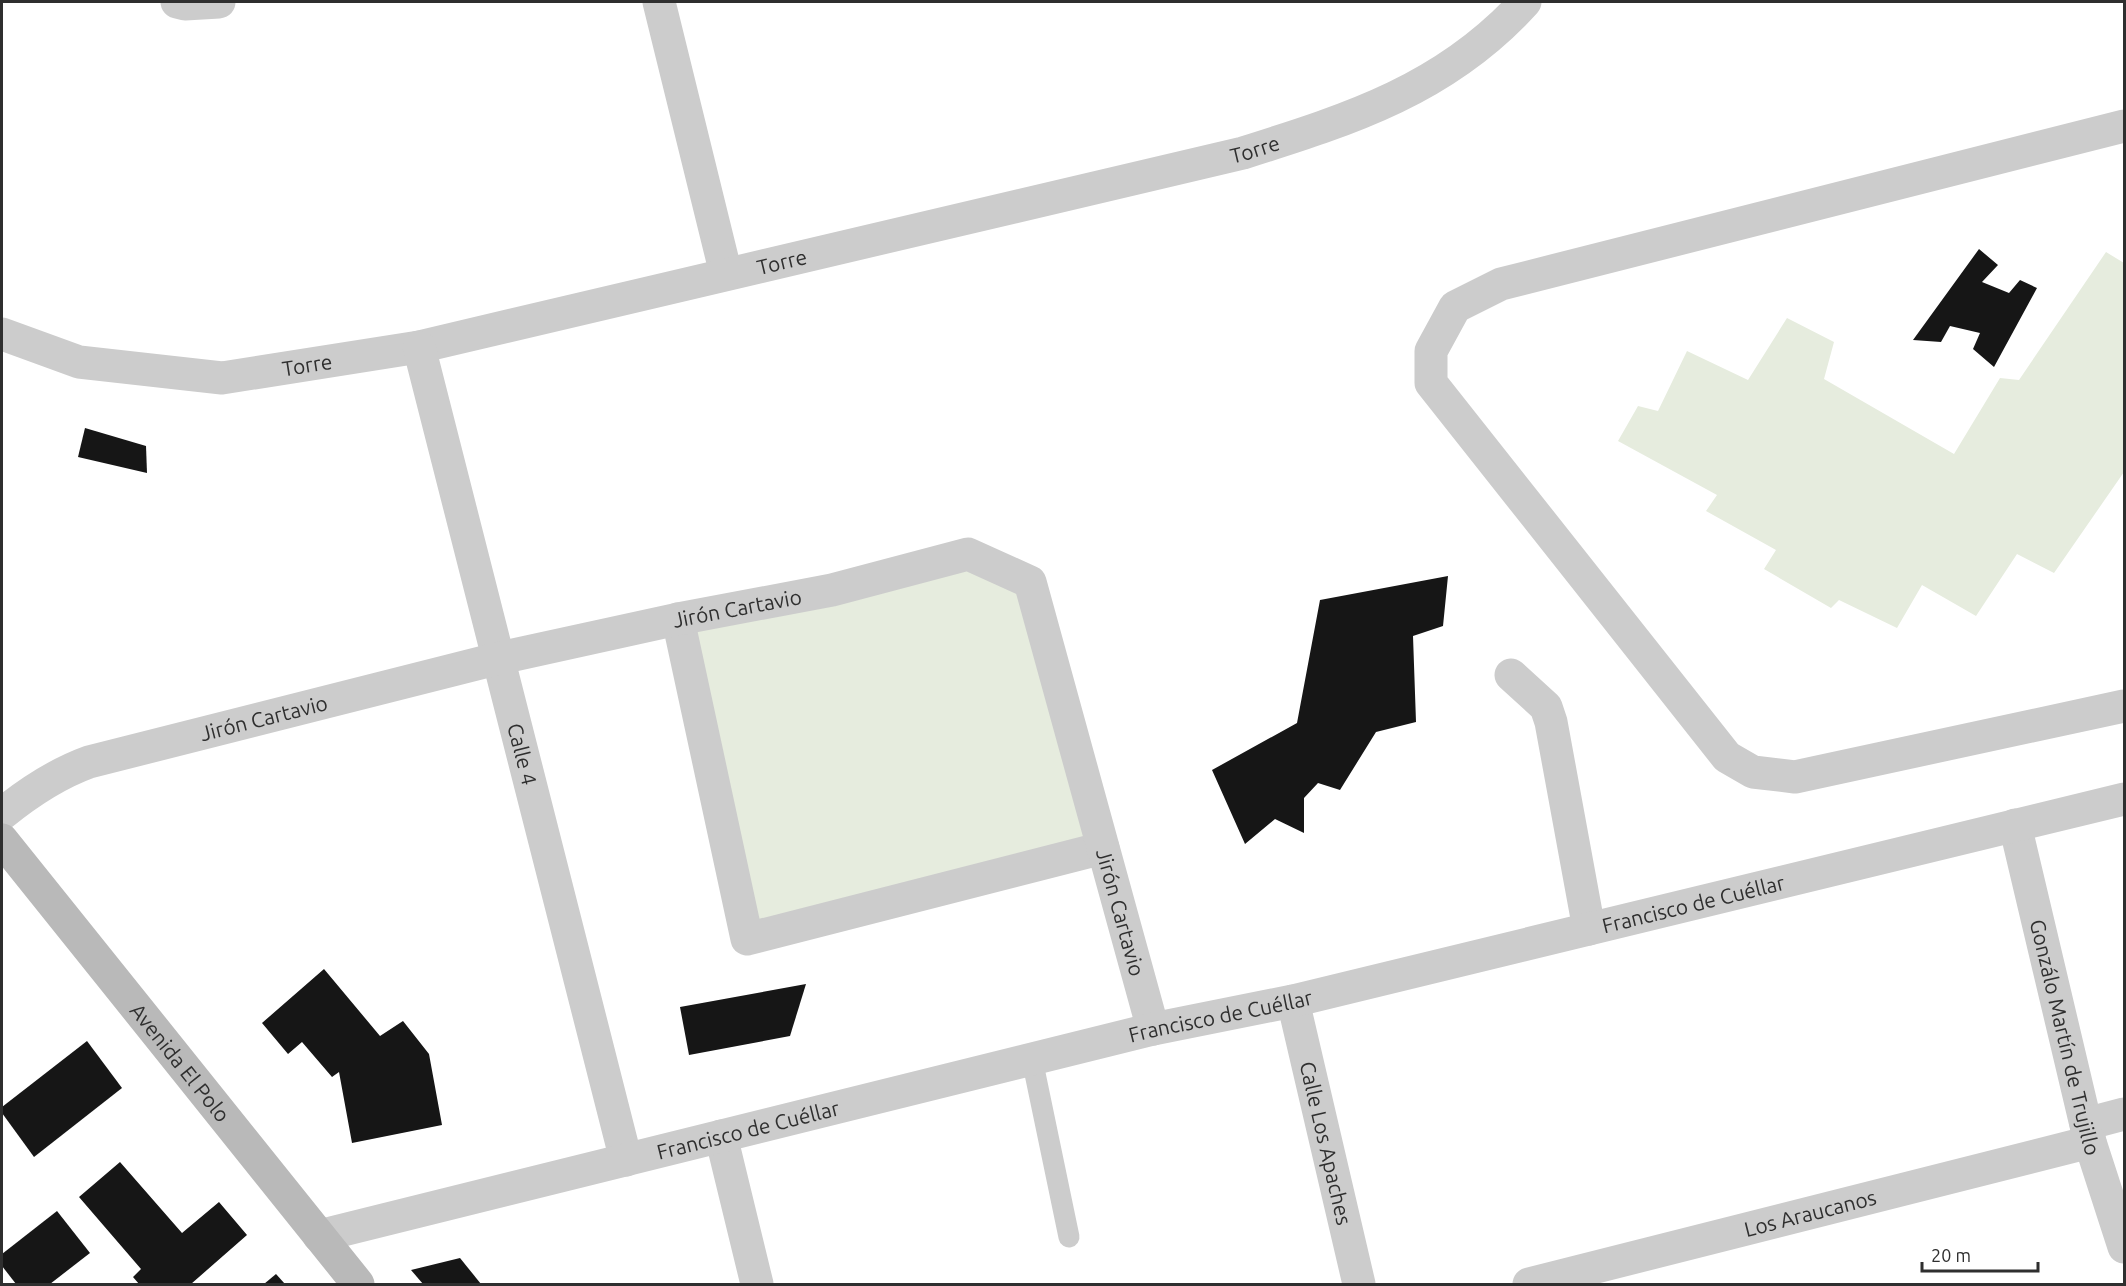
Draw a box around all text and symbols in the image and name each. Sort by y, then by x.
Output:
street label: Torre [1228,130,1282,168]
street label: Torre [755,244,809,279]
street label: Torre [280,349,334,380]
street label: Jirón Cartavio [670,584,803,632]
street label: Jirón Cartavio [197,690,330,745]
street label: Calle 4 [503,721,542,788]
street label: Jirón Cartavio [1092,846,1150,979]
street label: Francisco de Cuéllar [1600,870,1787,937]
street label: Gonzálo Martín de Trujillo [2026,917,2105,1158]
street label: Francisco de Cuéllar [1126,985,1315,1047]
street label: Avenida El Polo [126,998,235,1126]
street label: Calle Los Apaches [1295,1059,1357,1227]
street label: Francisco de Cuéllar [654,1095,842,1164]
street label: Los Araucanos [1742,1185,1879,1241]
scale bar [1922,1235,2038,1273]
text: 20 m [1931,1245,1971,1265]

